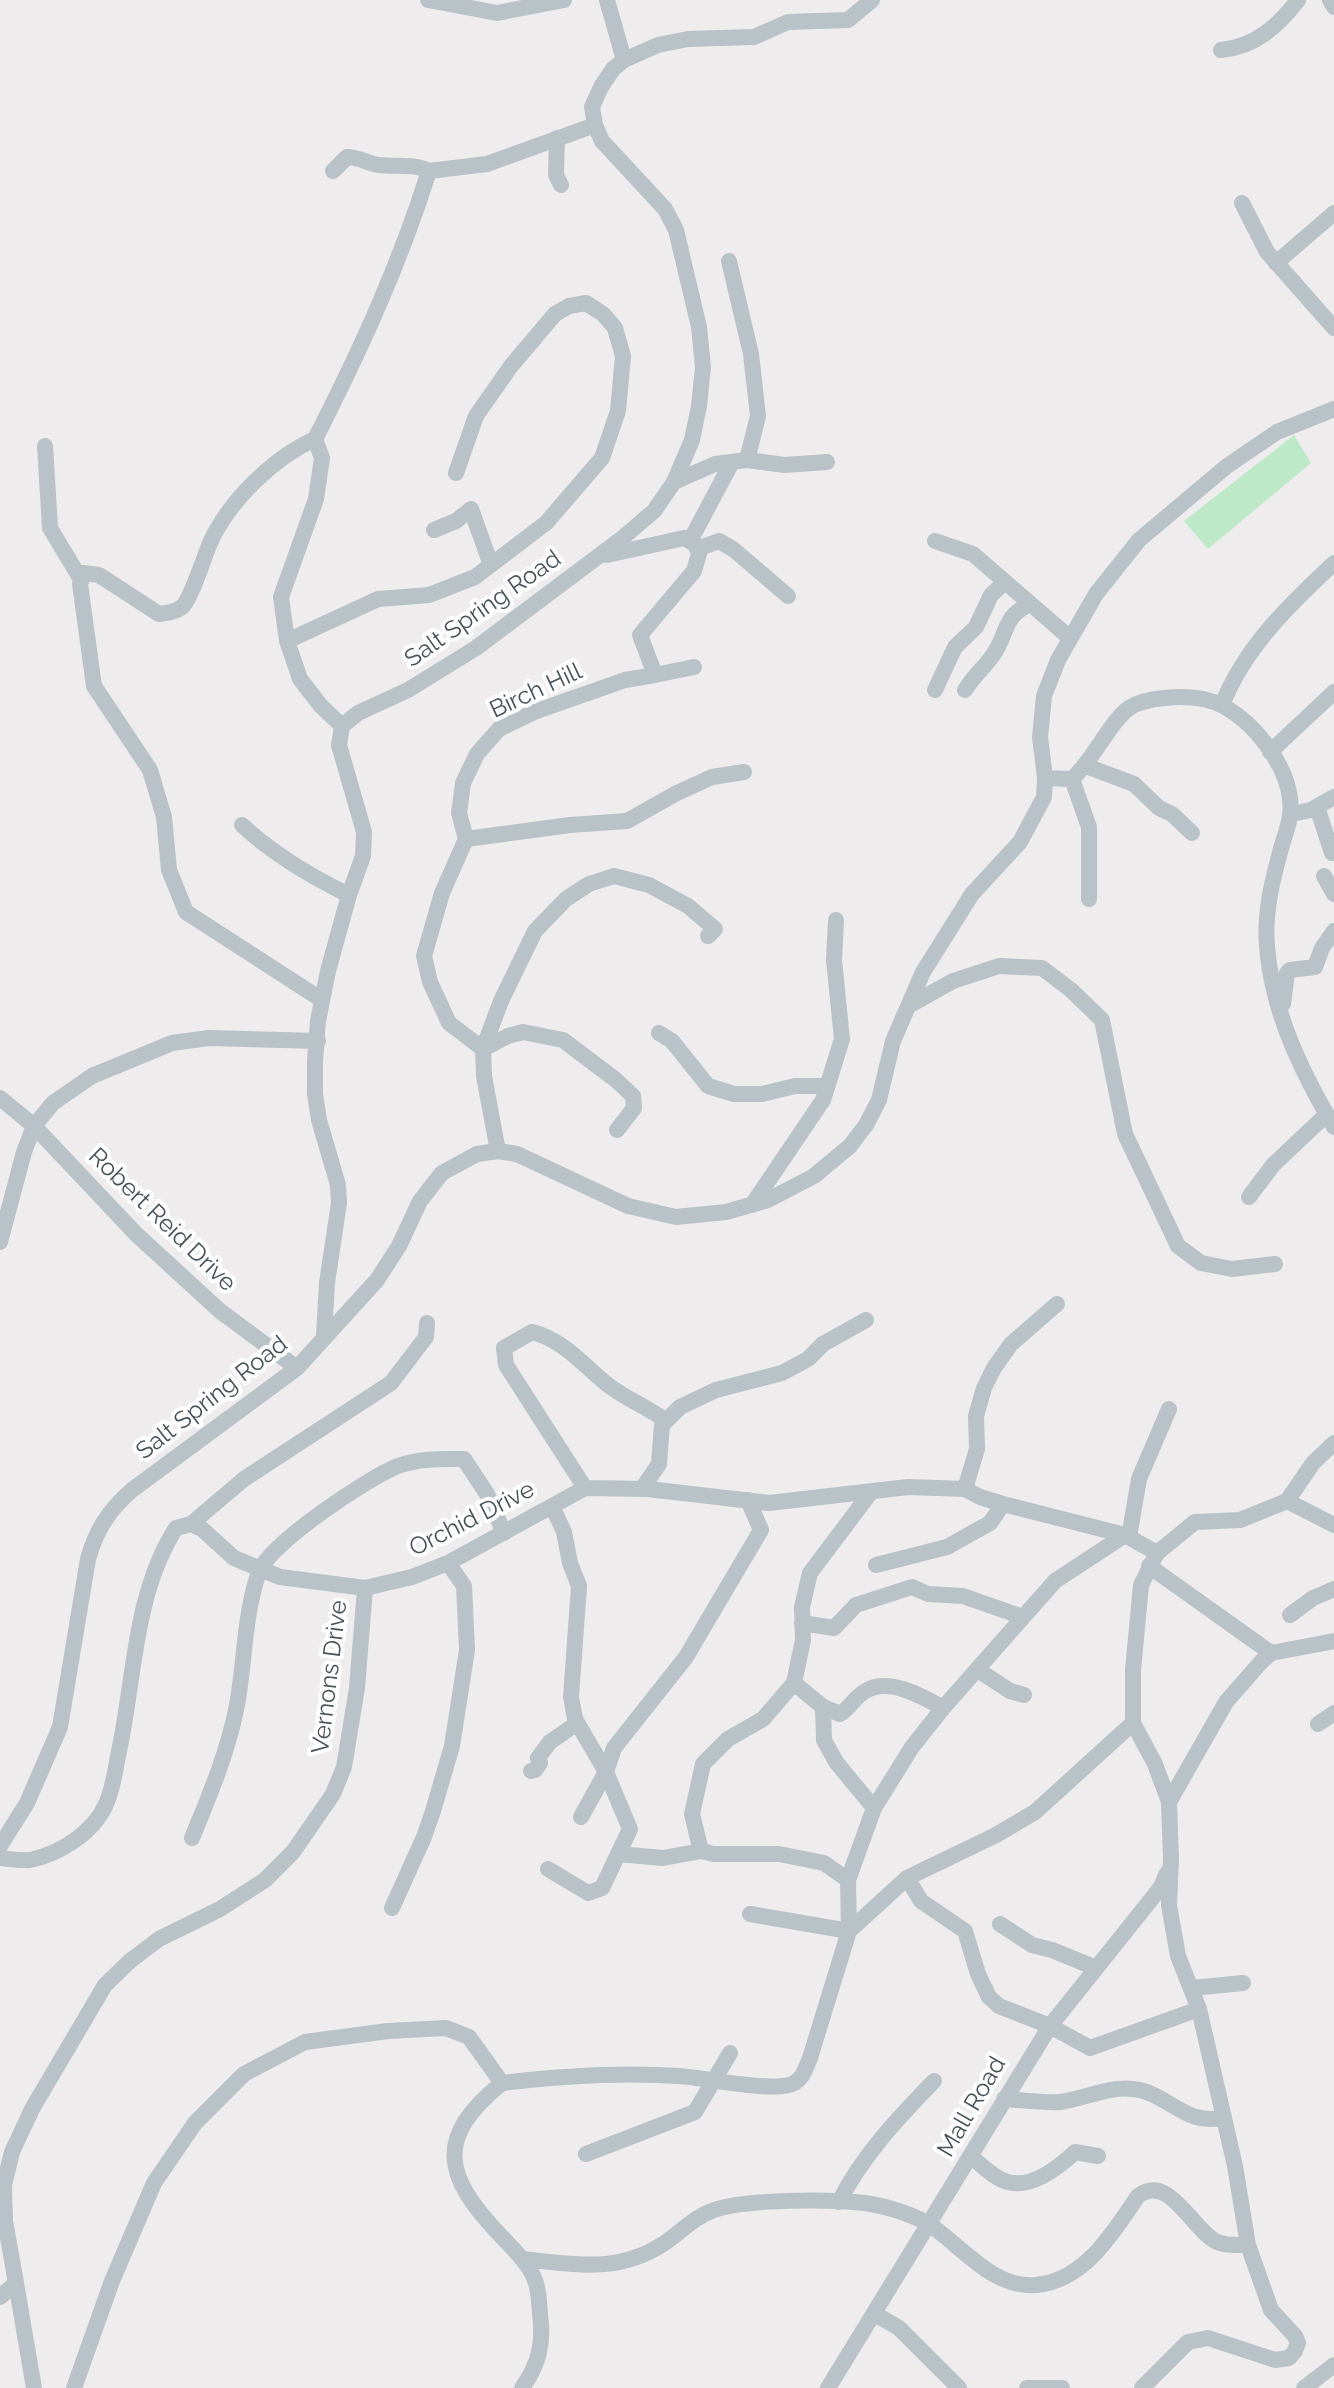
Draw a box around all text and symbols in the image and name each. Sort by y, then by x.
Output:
street label: Salt Spring Road [399,544,567,674]
street label: Birch Hill [485,657,587,725]
street label: Robert Reid Drive [82,1142,242,1298]
street label: Salt Spring Road [131,1330,293,1466]
street label: Orchid Drive [405,1475,539,1563]
street label: Vernons Drive [306,1599,354,1755]
street label: Mall Road [932,2052,1012,2162]

